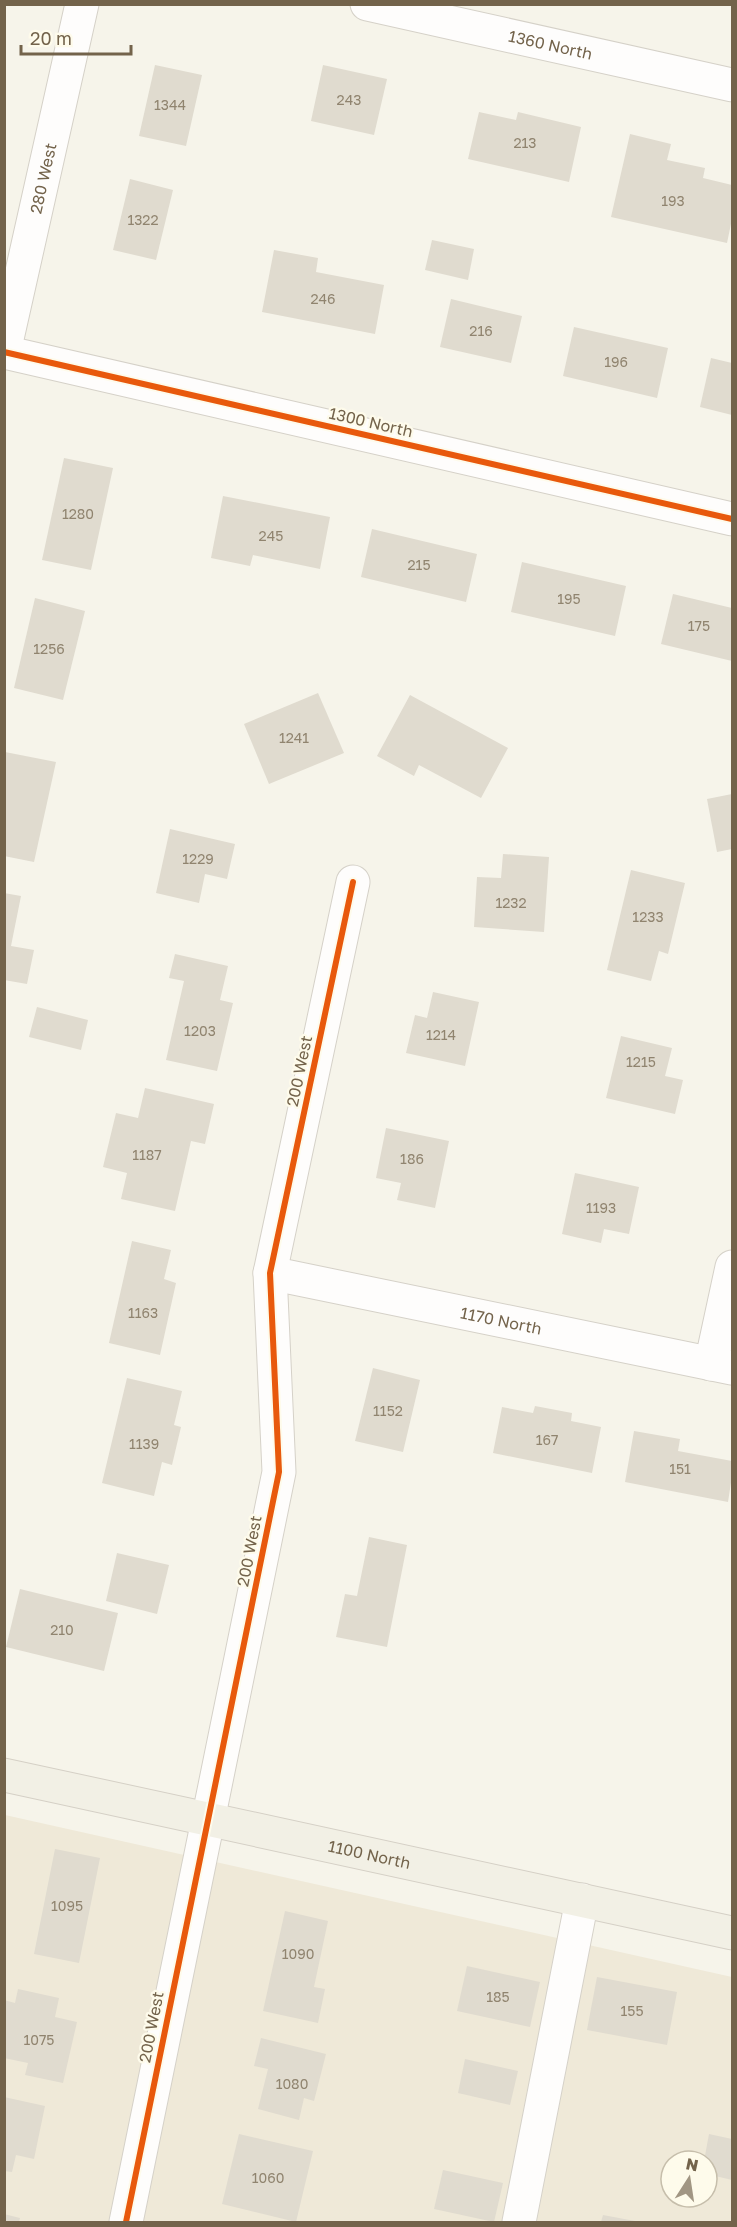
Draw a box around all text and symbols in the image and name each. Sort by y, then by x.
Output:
scale bar [21,18,130,56]
street label: 1360 North [507,26,594,64]
text: 20 m [30,27,72,49]
house number: 243 [337,91,361,108]
house number: 1344 [154,96,186,113]
house number: 213 [513,134,537,151]
street label: 280 West [25,141,61,216]
house number: 193 [661,192,685,209]
house number: 1322 [127,211,159,228]
house number: 246 [310,290,336,307]
house number: 216 [469,322,493,339]
house number: 196 [604,353,628,370]
street label: 1300 North [327,403,415,441]
house number: 1280 [62,505,94,522]
house number: 245 [259,527,283,544]
house number: 215 [407,556,431,573]
house number: 195 [557,590,581,607]
house number: 175 [688,617,710,634]
house number: 1256 [33,640,65,657]
house number: 1241 [279,729,309,746]
house number: 1229 [182,850,214,867]
house number: 1232 [495,894,527,911]
house number: 1233 [632,908,664,925]
house number: 1203 [184,1022,216,1039]
house number: 1214 [426,1026,456,1043]
street label: 200 West [282,1034,316,1108]
house number: 1215 [626,1053,656,1070]
house number: 1187 [132,1146,162,1163]
house number: 186 [400,1150,424,1167]
house number: 1193 [586,1199,616,1216]
street label: 1170 North [459,1302,544,1339]
house number: 1163 [128,1304,158,1321]
house number: 1152 [373,1402,403,1419]
house number: 167 [536,1431,558,1448]
house number: 1139 [129,1435,159,1452]
house number: 151 [669,1460,691,1477]
street label: 200 West [232,1514,266,1588]
house number: 210 [50,1621,74,1638]
street label: 1100 North [326,1836,413,1873]
house number: 1095 [51,1897,83,1914]
house number: 1090 [282,1945,314,1962]
house number: 185 [486,1988,510,2005]
street label: 200 West [134,1990,168,2064]
house number: 155 [620,2002,644,2019]
house number: 1075 [23,2031,55,2048]
house number: 1080 [276,2075,308,2092]
north arrow [659,2149,719,2209]
text: N [684,2153,700,2175]
house number: 1060 [252,2169,284,2186]

